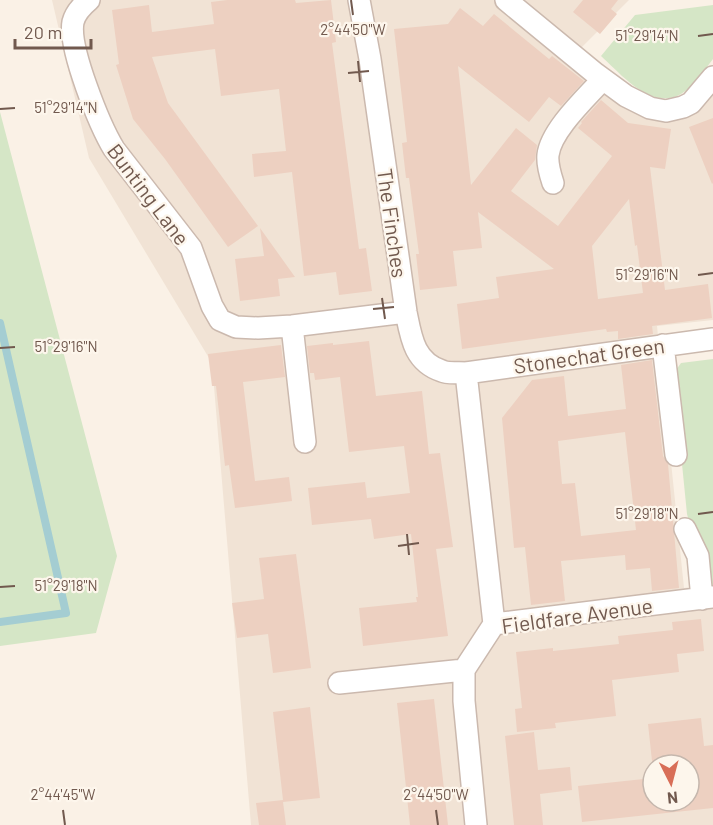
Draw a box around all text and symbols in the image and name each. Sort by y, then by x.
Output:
scale bar [15,12,92,50]
text: 2°44'50"W [320,20,386,38]
text: 20 m [24,21,62,43]
text: 51°29'14"N [615,26,679,44]
text: 51°29'14"N [34,98,98,116]
street label: Bunting Lane [103,138,195,250]
street label: The Finches [373,167,413,279]
text: 51°29'16"N [615,265,679,283]
street label: Stonechat Green [512,332,666,378]
text: 51°29'16"N [34,337,98,355]
text: 51°29'18"N [615,504,679,522]
text: 51°29'18"N [34,576,98,594]
street label: Fieldfare Avenue [500,592,654,638]
north arrow [641,753,701,813]
text: 2°44'45"W [31,785,96,803]
text: 2°44'50"W [403,785,469,803]
text: N [666,788,679,808]

